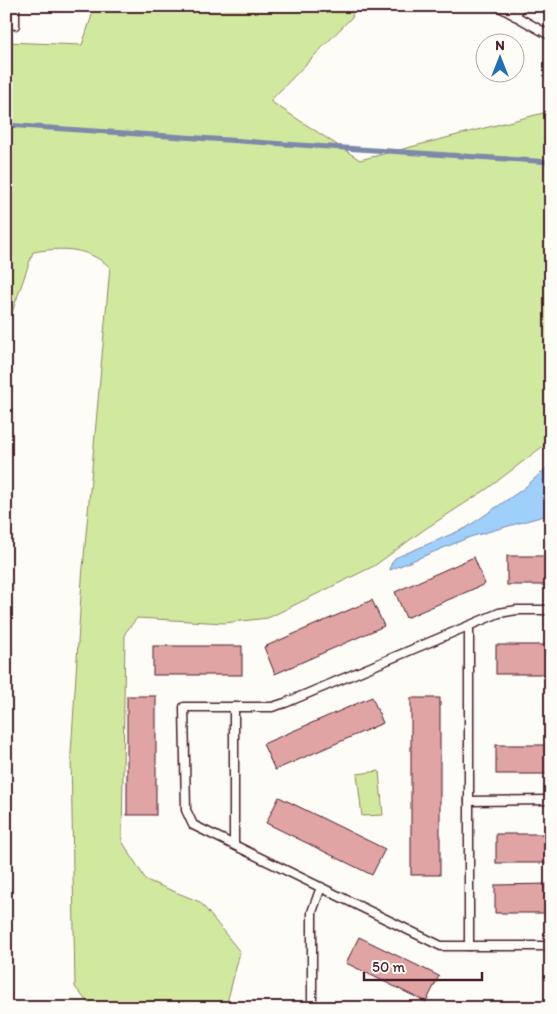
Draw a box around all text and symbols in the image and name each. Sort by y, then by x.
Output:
north arrow [474,32,524,82]
text: N [495,37,505,54]
scale bar [364,949,482,981]
text: 50 m [372,958,405,976]

